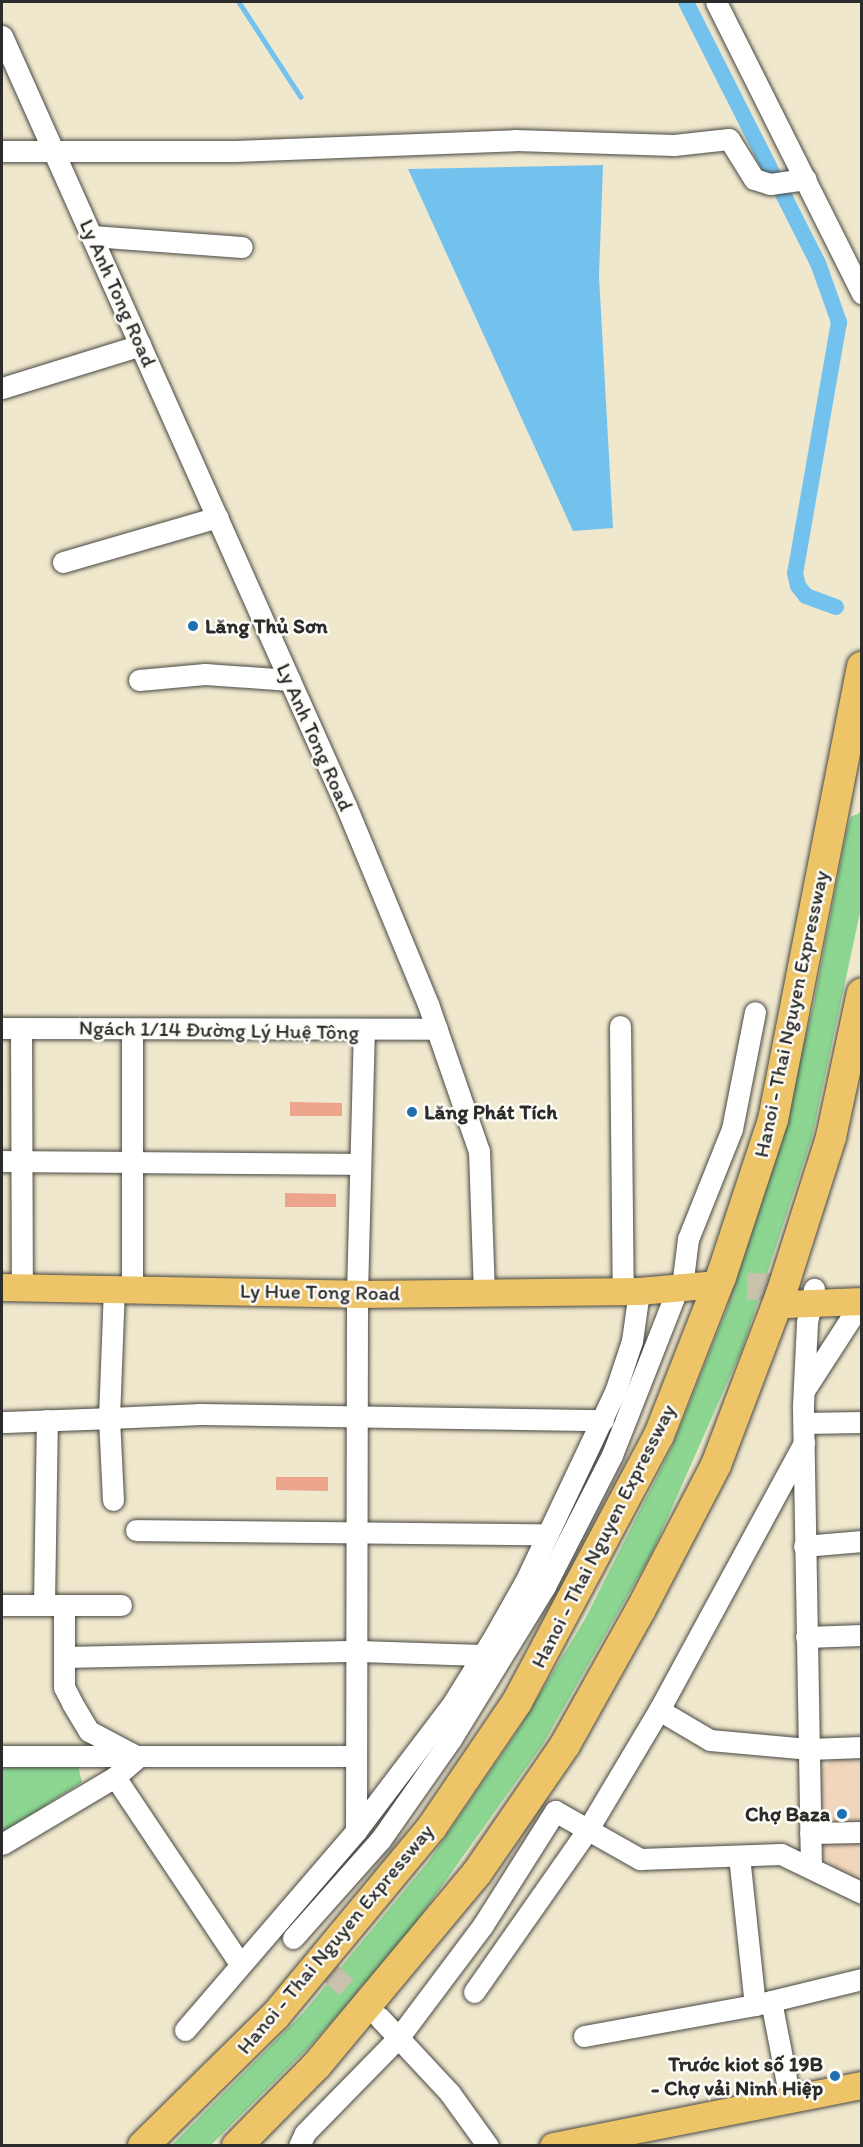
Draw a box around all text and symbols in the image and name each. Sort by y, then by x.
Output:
street label: Ly Anh Tong Road [74,215,162,371]
place label: Lăng Thủ Sơn [205,613,328,639]
marker: Lăng Thủ Sơn [186,619,200,633]
street label: Ly Anh Tong Road [271,659,359,815]
street label: Hanoi - Thai Nguyen Expressway [748,869,834,1159]
street label: Ngách 1/14 Đường Lý Huệ Tông [79,1015,359,1045]
place label: Lăng Phát Tích [424,1099,557,1125]
marker: Lăng Phát Tích [405,1105,419,1119]
street label: Ly Hue Tong Road [240,1278,400,1306]
street label: Hanoi - Thai Nguyen Expressway [526,1400,680,1672]
place label: Chợ Baza [745,1801,830,1827]
marker: Chợ Baza [835,1807,849,1821]
street label: Hanoi - Thai Nguyen Expressway [232,1819,438,2059]
place label: Trước kiot số 19B - Chợ vải Ninh Hiệp [651,2051,823,2101]
marker: Trước kiot số 19B - Chợ vải Ninh Hiệp [828,2069,842,2083]

